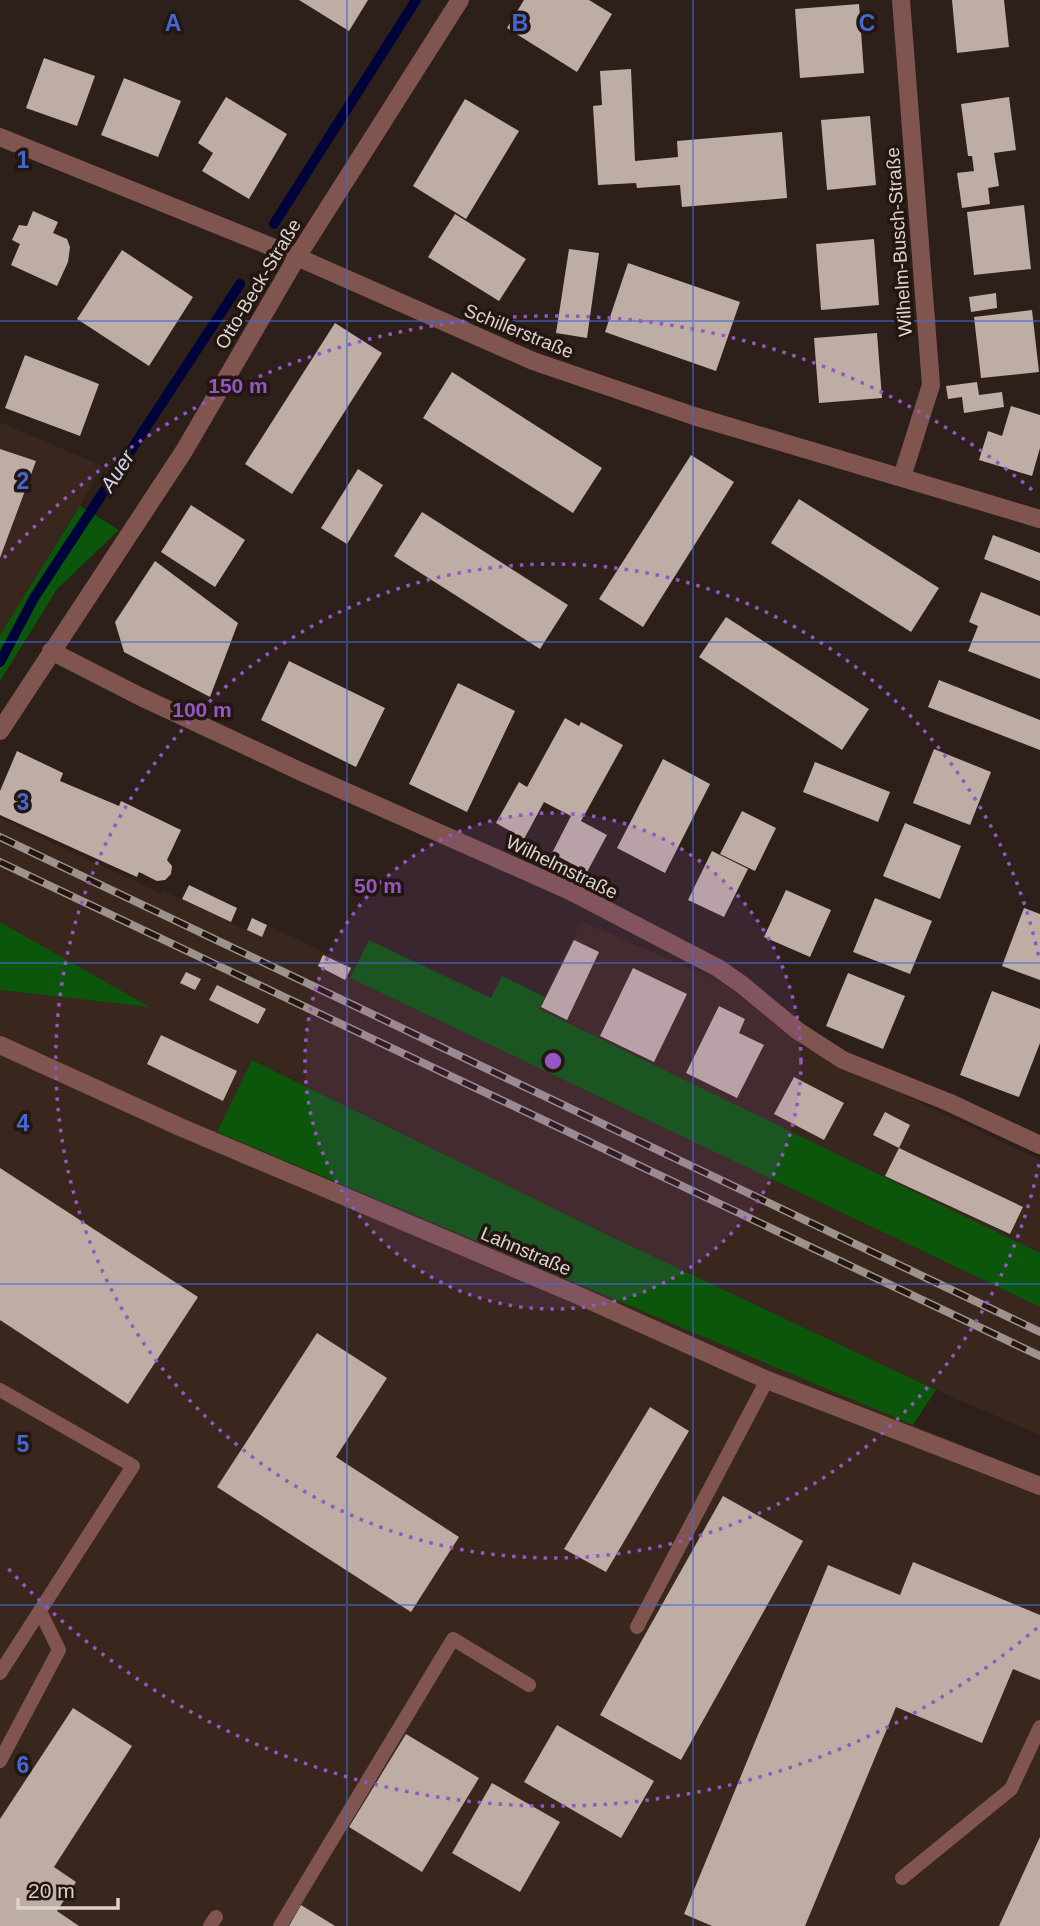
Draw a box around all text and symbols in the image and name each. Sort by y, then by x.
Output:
text: A [165,10,181,36]
text: B [512,10,528,36]
text: C [859,10,875,36]
street label: Wilhelm-Busch-Straße [882,146,916,338]
text: 1 [17,147,30,173]
street label: Otto-Beck-Straße [211,215,305,353]
street label: Schillerstraße [461,300,577,362]
text: 150 m [208,374,268,397]
water label: Auer [94,445,139,498]
text: 2 [17,468,29,494]
text: 100 m [172,698,232,721]
text: 3 [17,789,29,815]
street label: Wilhelmstraße [503,831,621,903]
text: 50 m [354,874,402,897]
centre of rings [541,1049,565,1073]
text: 4 [17,1110,30,1136]
street label: Lahnstraße [478,1223,574,1279]
text: 5 [17,1431,30,1457]
text: 6 [17,1752,29,1778]
scale bar [18,1867,117,1911]
text: 20 m [28,1879,75,1902]

